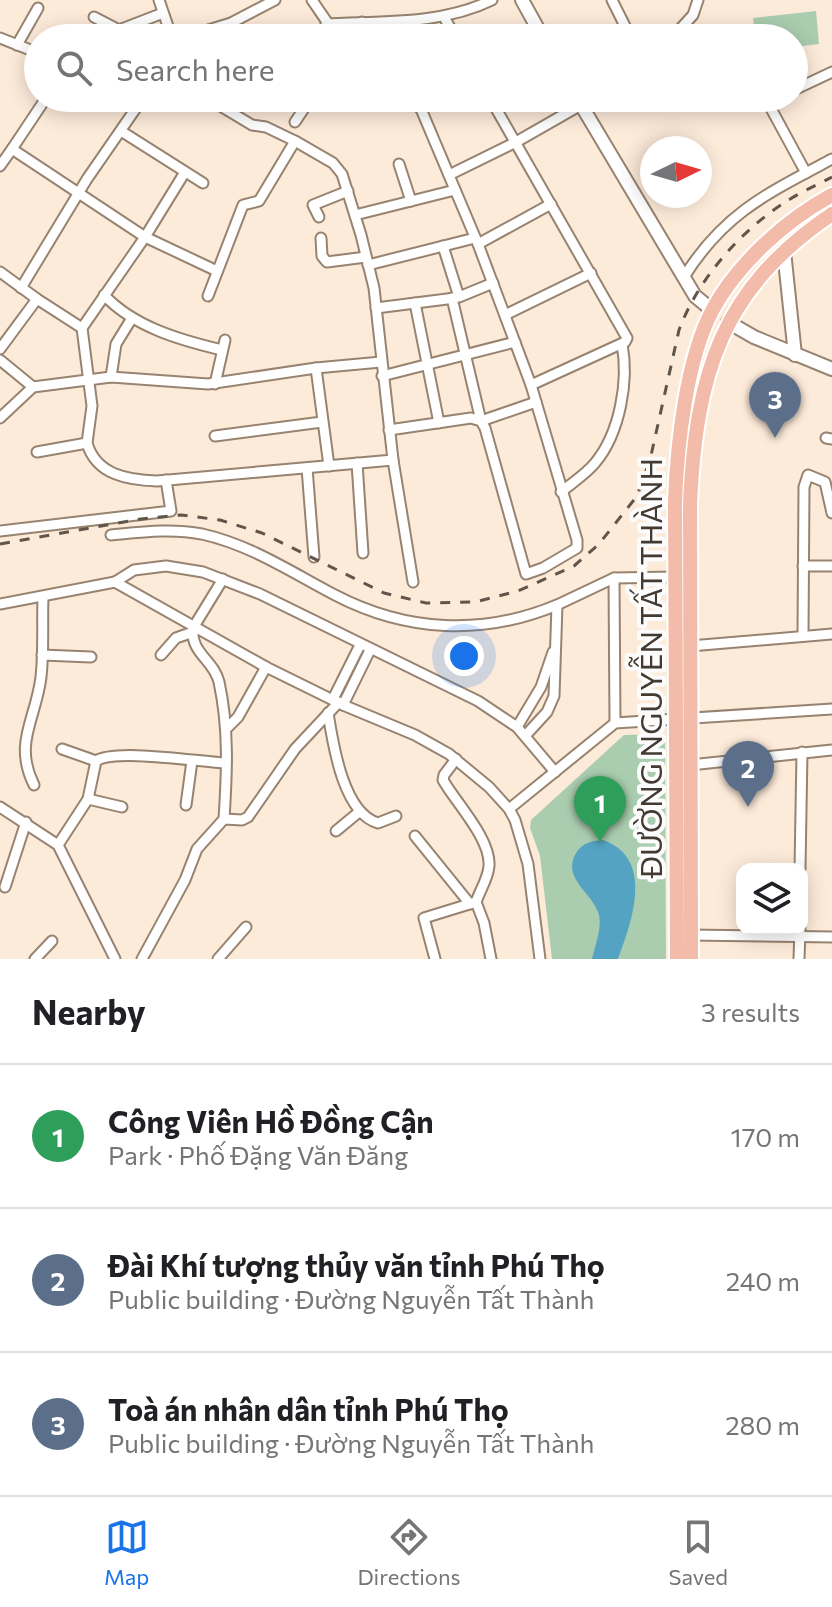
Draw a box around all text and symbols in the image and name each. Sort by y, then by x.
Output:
search box [24,24,808,112]
icon: search [52,46,96,90]
text: Search here [116,50,275,87]
north arrow [640,136,712,208]
pin: 3 [749,372,801,438]
street label: ĐƯỜNG NGUYỄN TẤT THÀNH [628,458,668,879]
your location [444,636,484,676]
pin: 2 [722,741,774,807]
pin: 1 [574,776,626,842]
map controls [736,863,808,935]
button: layers [736,863,808,935]
text: Nearby [32,990,146,1032]
text: 3 results [701,996,800,1027]
text: Công Viên Hồ Đồng Cận [108,1102,434,1139]
text: 1 [52,1121,64,1152]
text: 170 m [731,1121,800,1152]
text: Park · Phố Đặng Văn Đăng [108,1139,408,1170]
text: Đài Khí tượng thủy văn tỉnh Phú Thọ [108,1246,605,1283]
text: 2 [51,1265,65,1296]
text: 240 m [726,1265,800,1296]
text: Public building · Đường Nguyễn Tất Thành [108,1283,595,1314]
text: Toà án nhân dân tỉnh Phú Thọ [108,1390,509,1427]
text: 3 [50,1409,66,1440]
text: 280 m [725,1409,800,1440]
text: Public building · Đường Nguyễn Tất Thành [108,1427,595,1458]
tab: Map [104,1515,149,1590]
tab: Directions [357,1515,461,1590]
tab: Saved [669,1515,728,1590]

